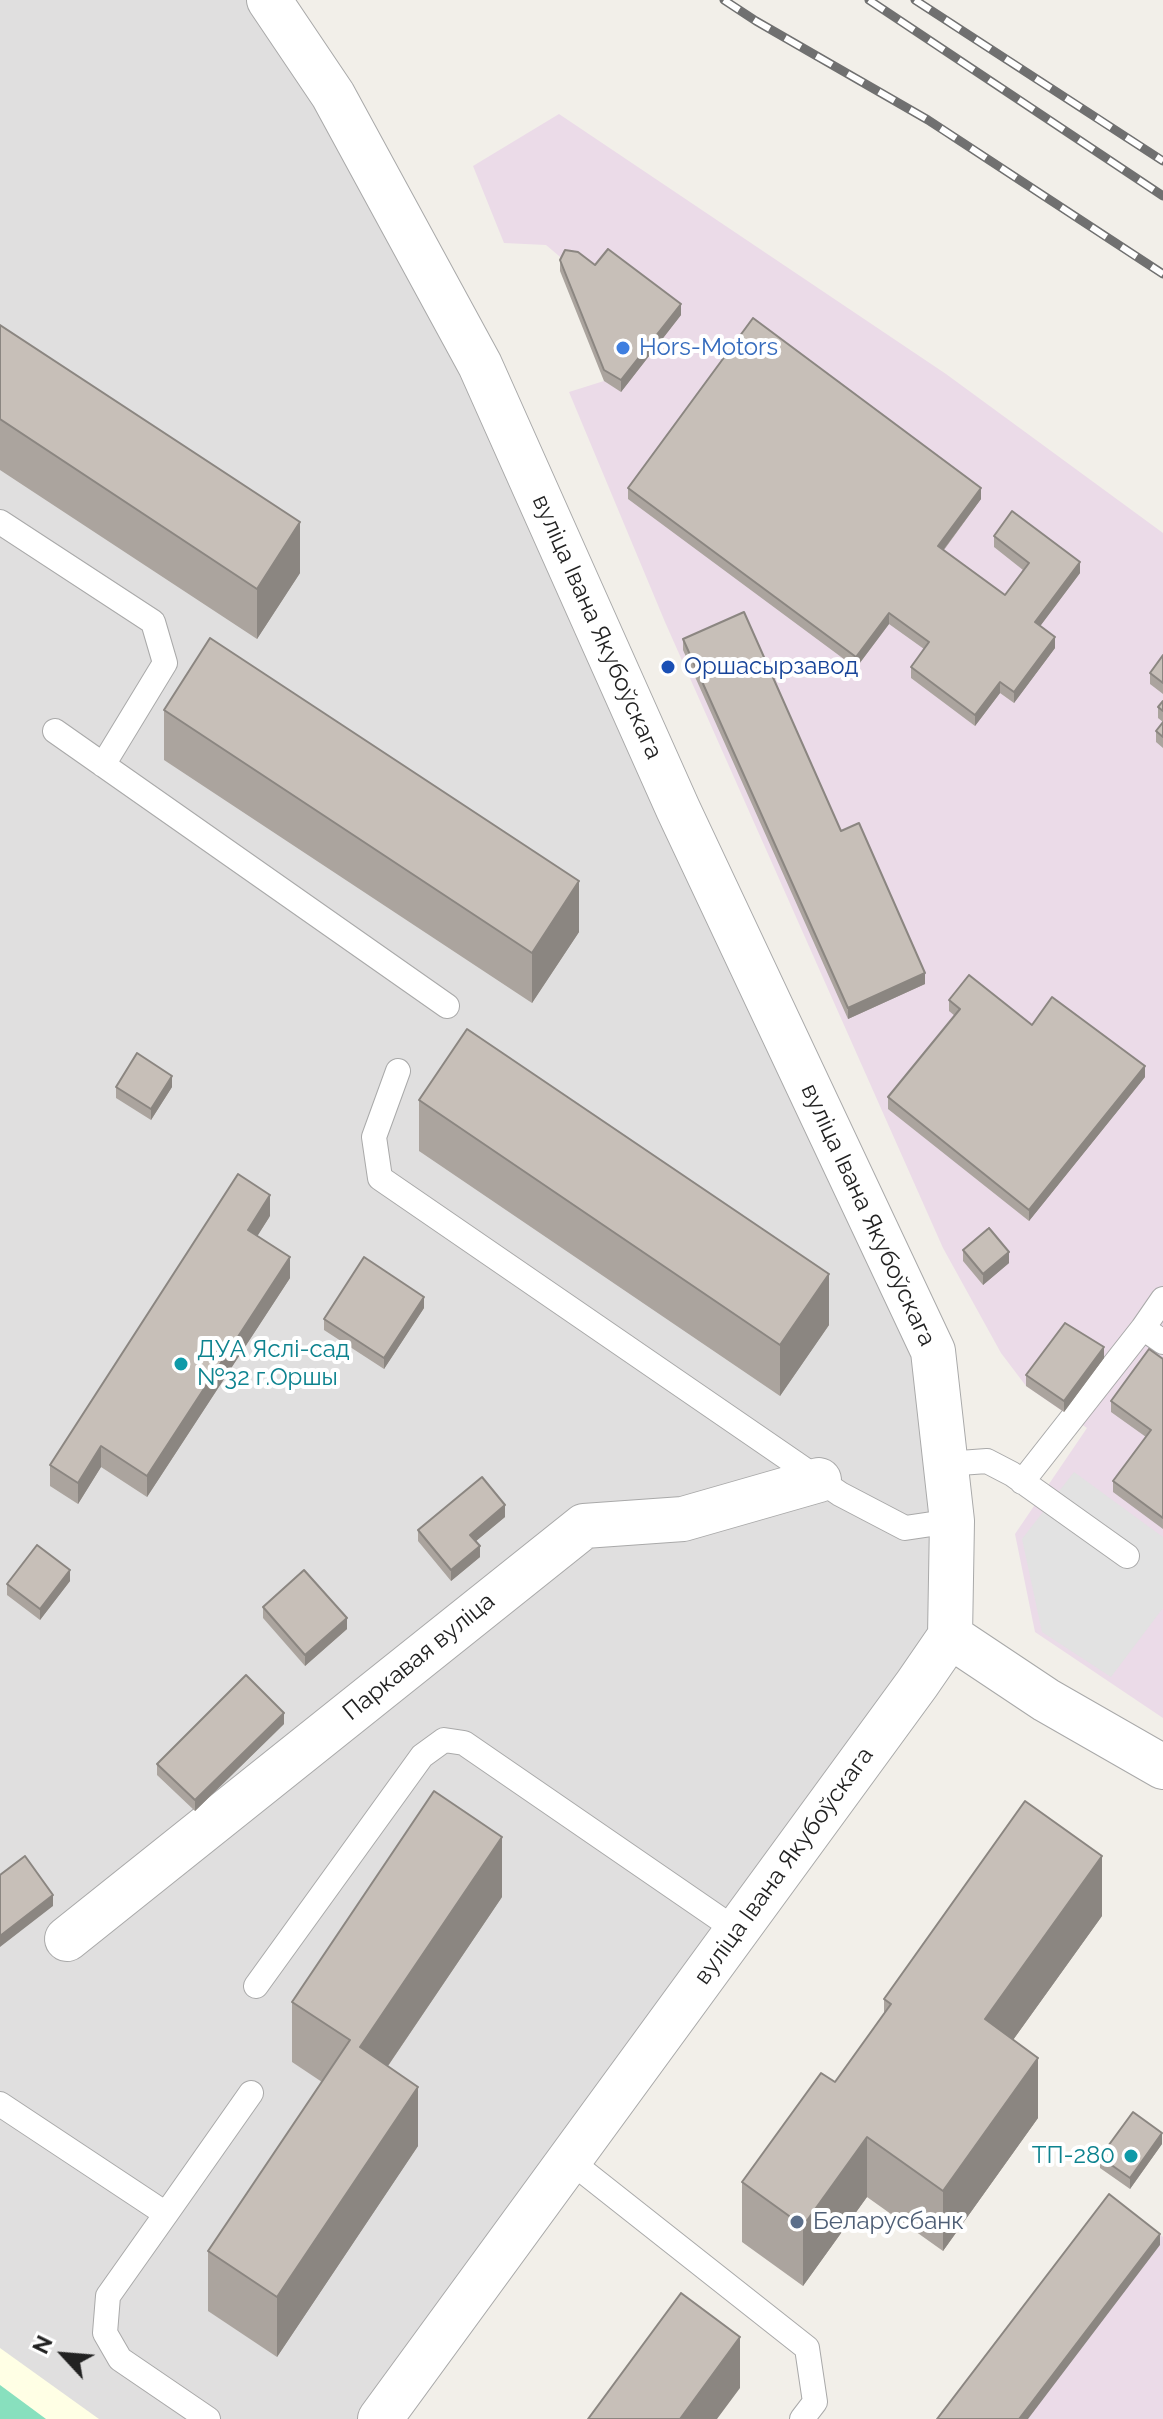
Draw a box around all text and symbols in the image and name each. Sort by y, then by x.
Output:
place label: Hors-Motors [639,334,778,362]
marker: Hors-Motors [614,339,632,357]
street label: вуліца Івана Якубоўскага [526,490,668,764]
place label: Оршасырзавод [684,653,858,681]
marker: Оршасырзавод [659,658,677,676]
street label: вуліца Івана Якубоўскага [794,1079,942,1351]
place label: ДУА Яслі-сад №32 г.Оршы [197,1336,350,1392]
marker: ДУА Яслі-сад №32 г.Оршы [172,1355,190,1373]
street label: Паркавая вуліца [337,1587,501,1727]
street label: вуліца Івана Якубоўскага [688,1742,880,1990]
place label: ТП-280 [1032,2142,1115,2170]
marker: ТП-280 [1122,2147,1140,2165]
place label: Беларусбанк [813,2208,964,2236]
marker: Беларусбанк [788,2213,806,2231]
north arrow [24,2315,104,2395]
text: N [27,2331,58,2358]

